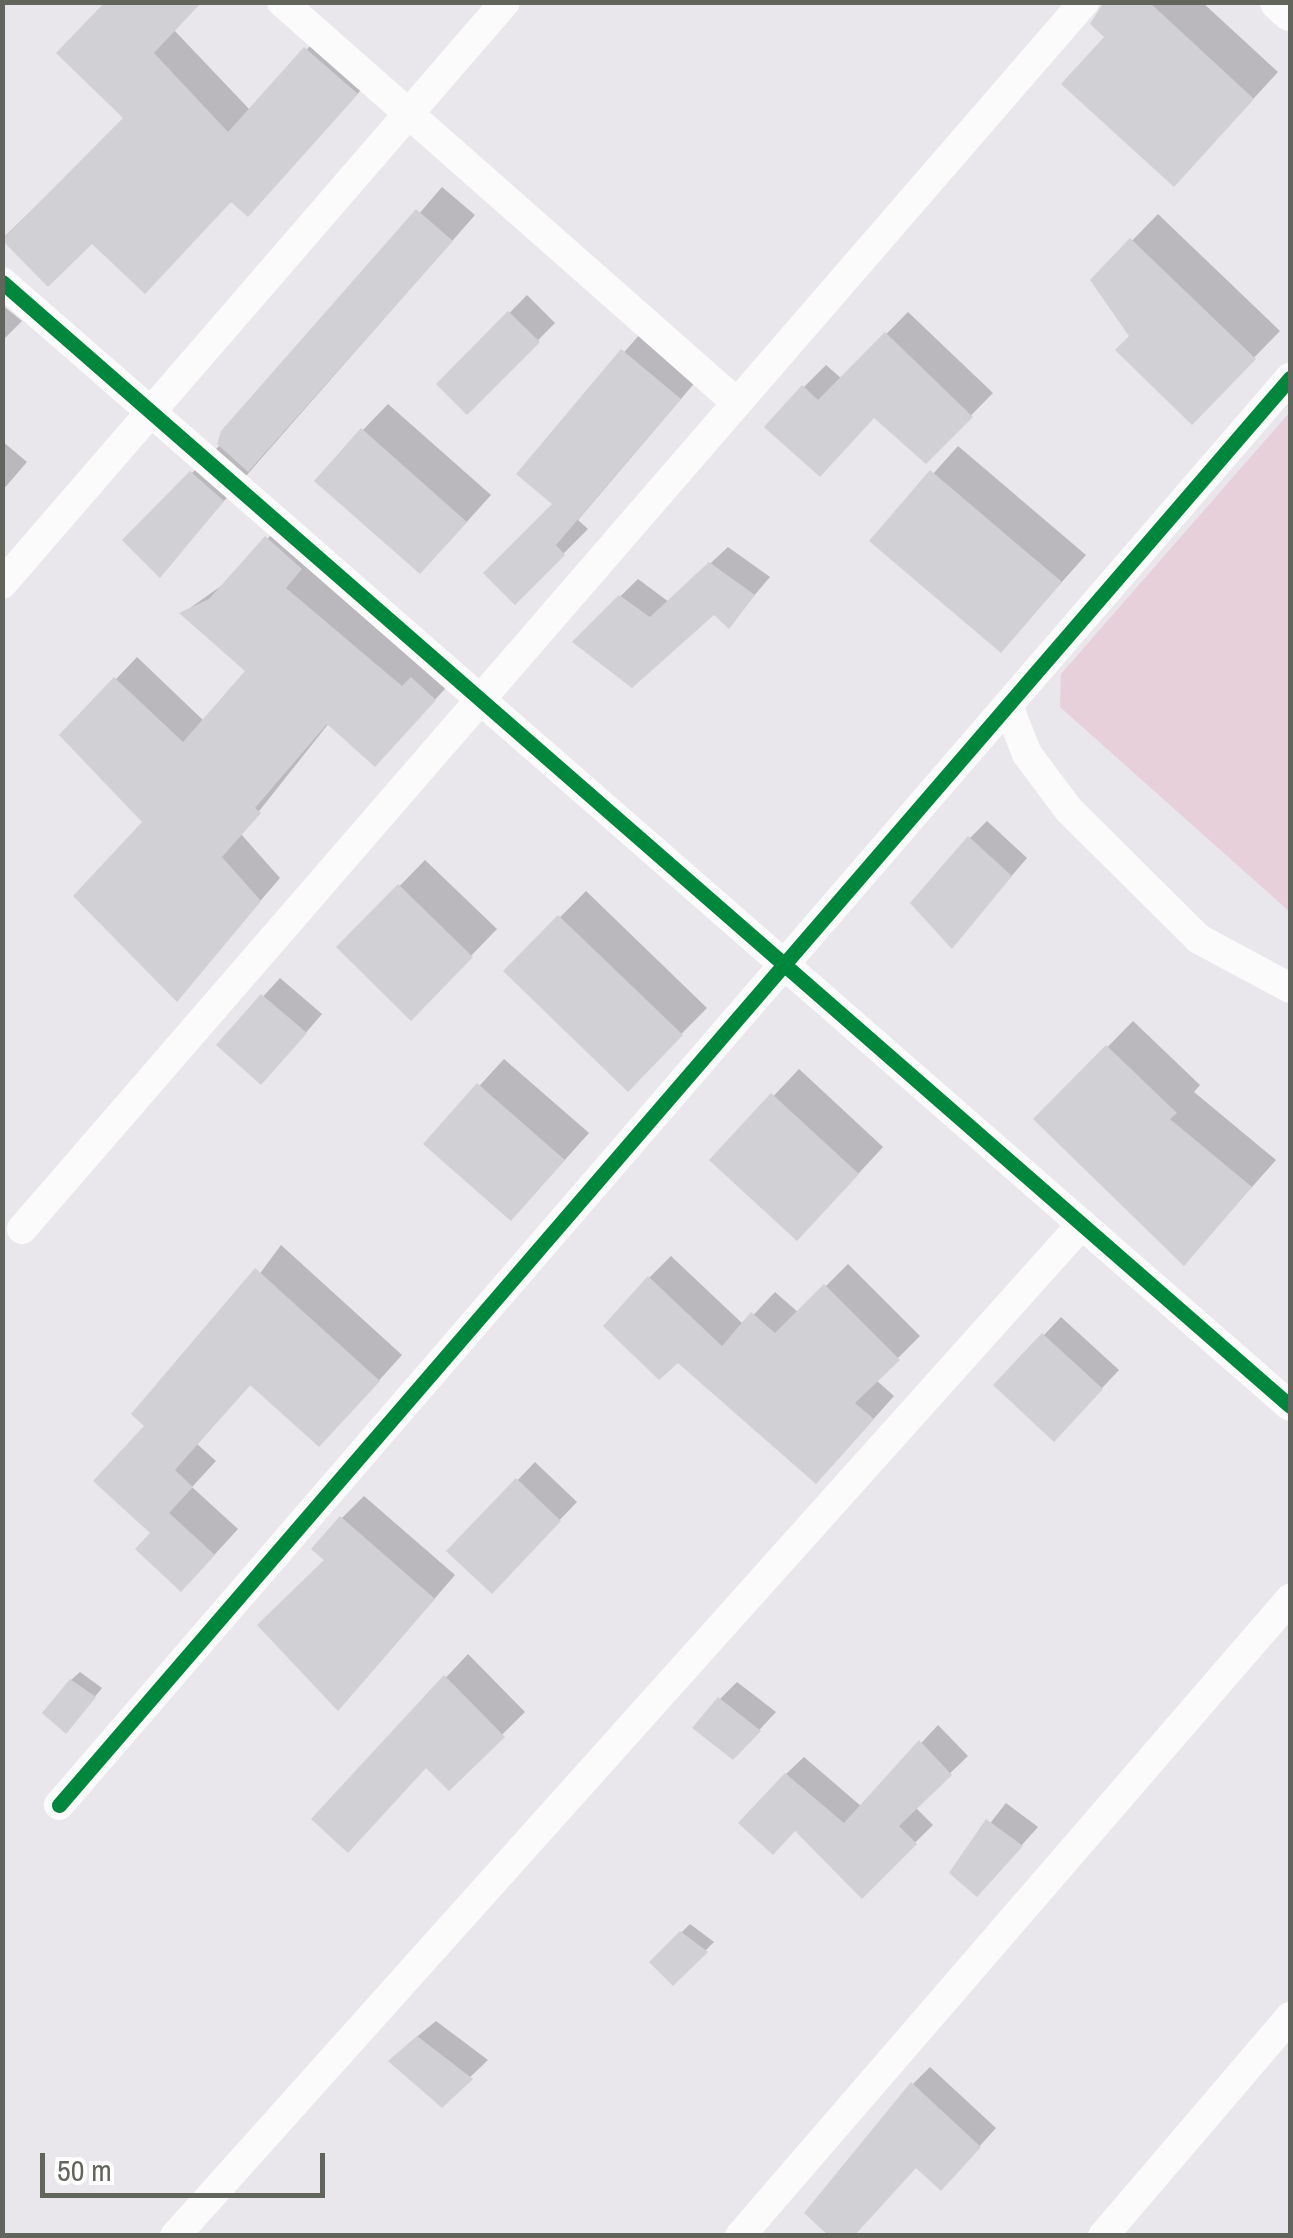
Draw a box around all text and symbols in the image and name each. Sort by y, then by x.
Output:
scale bar [45,2133,330,2195]
text: 50 m [57,2150,112,2190]

